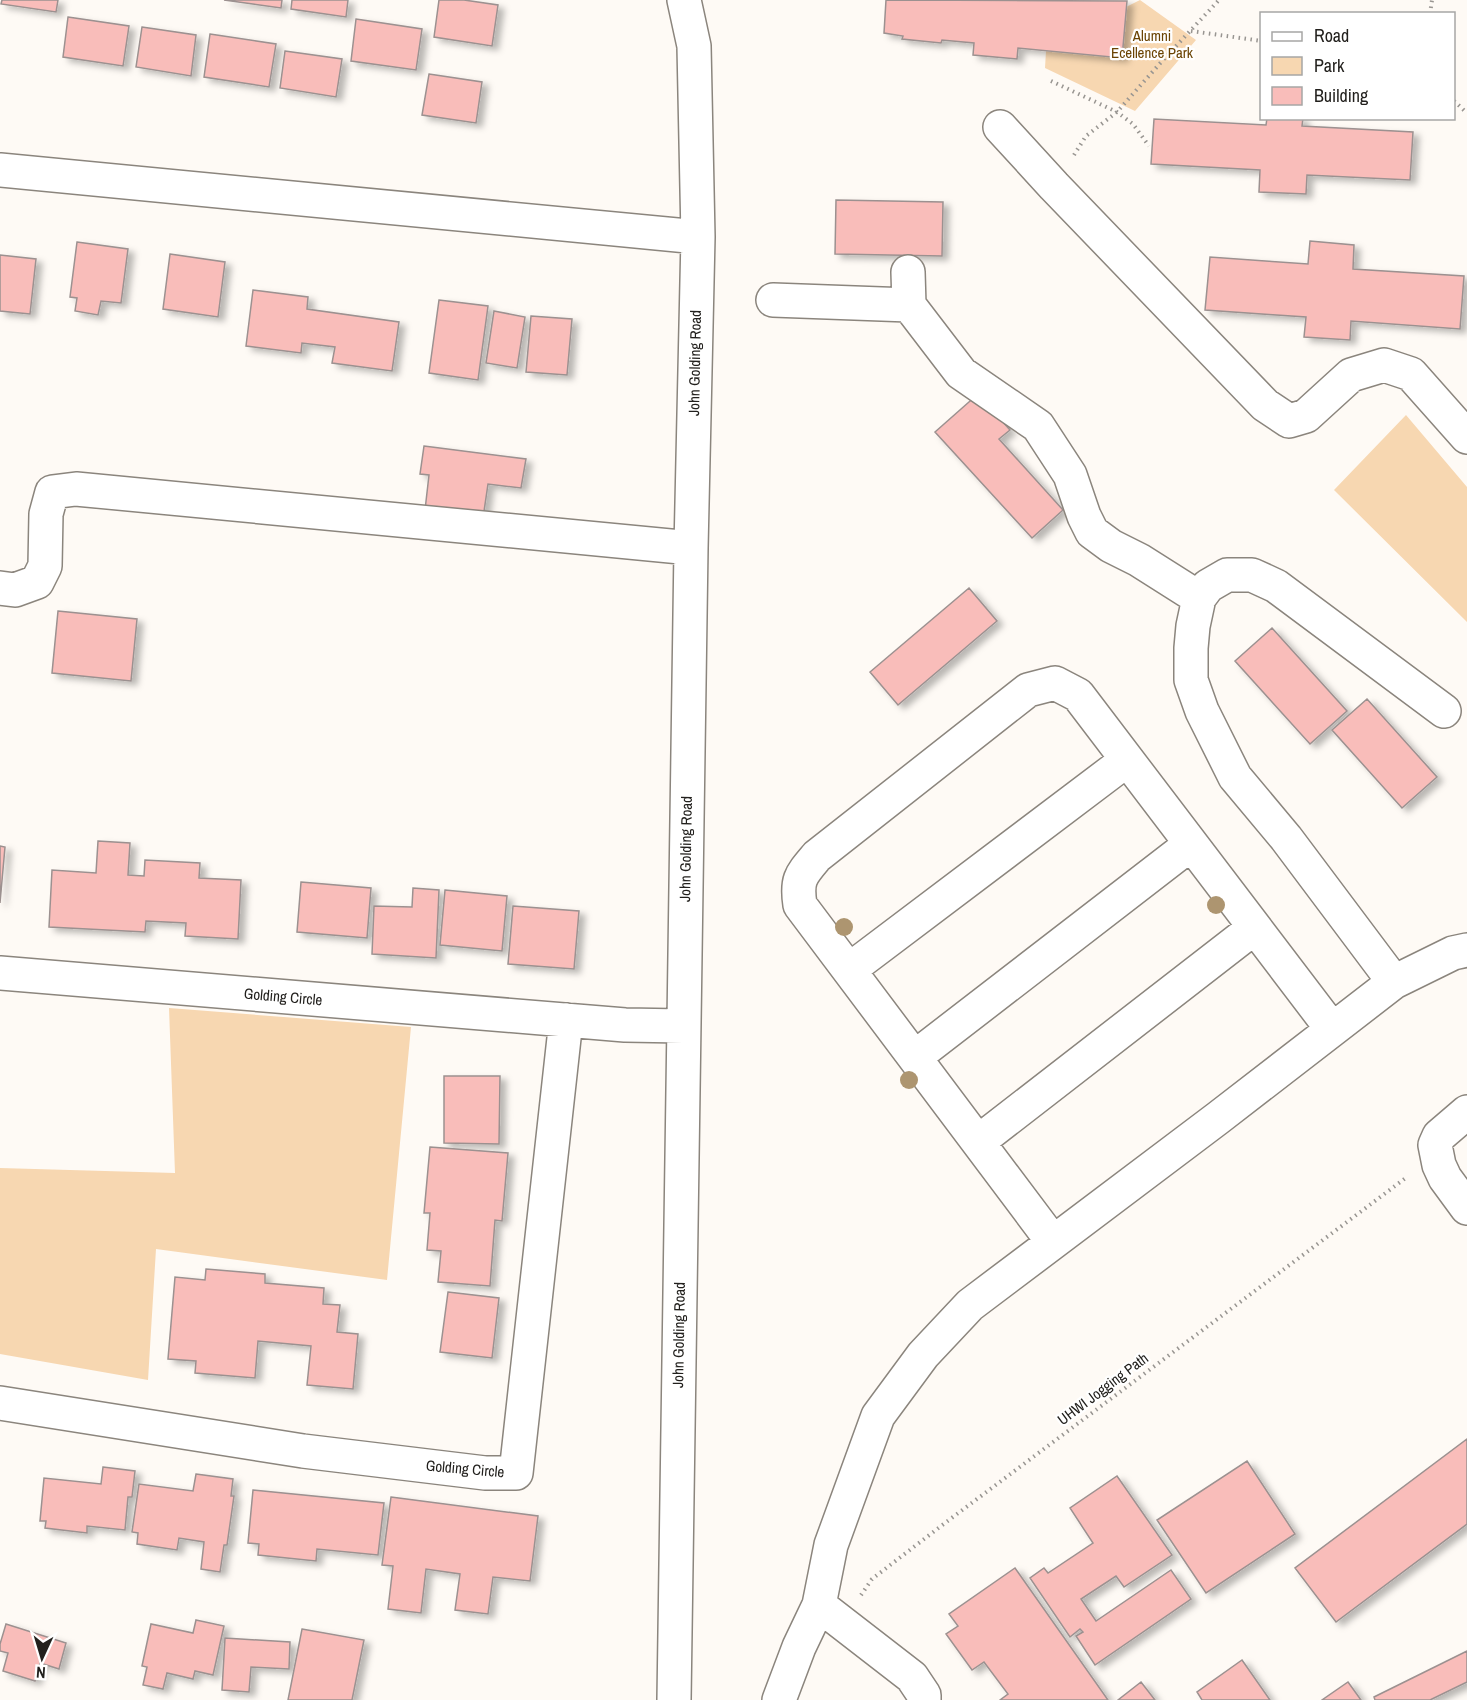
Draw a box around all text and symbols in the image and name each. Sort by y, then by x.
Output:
legend [1260,12,1455,120]
text: Road [1314,23,1349,48]
park label: Alumni Ecellence Park [1111,25,1194,63]
text: Park [1314,53,1345,78]
text: Building [1314,83,1369,108]
street label: John Golding Road [683,310,706,416]
street label: John Golding Road [674,796,697,902]
street label: Golding Circle [243,983,323,1010]
street label: John Golding Road [667,1282,690,1388]
street label: UHWI Jogging Path [1053,1348,1152,1430]
street label: Golding Circle [425,1455,505,1482]
north arrow [12,1628,72,1688]
text: N [35,1662,46,1684]

